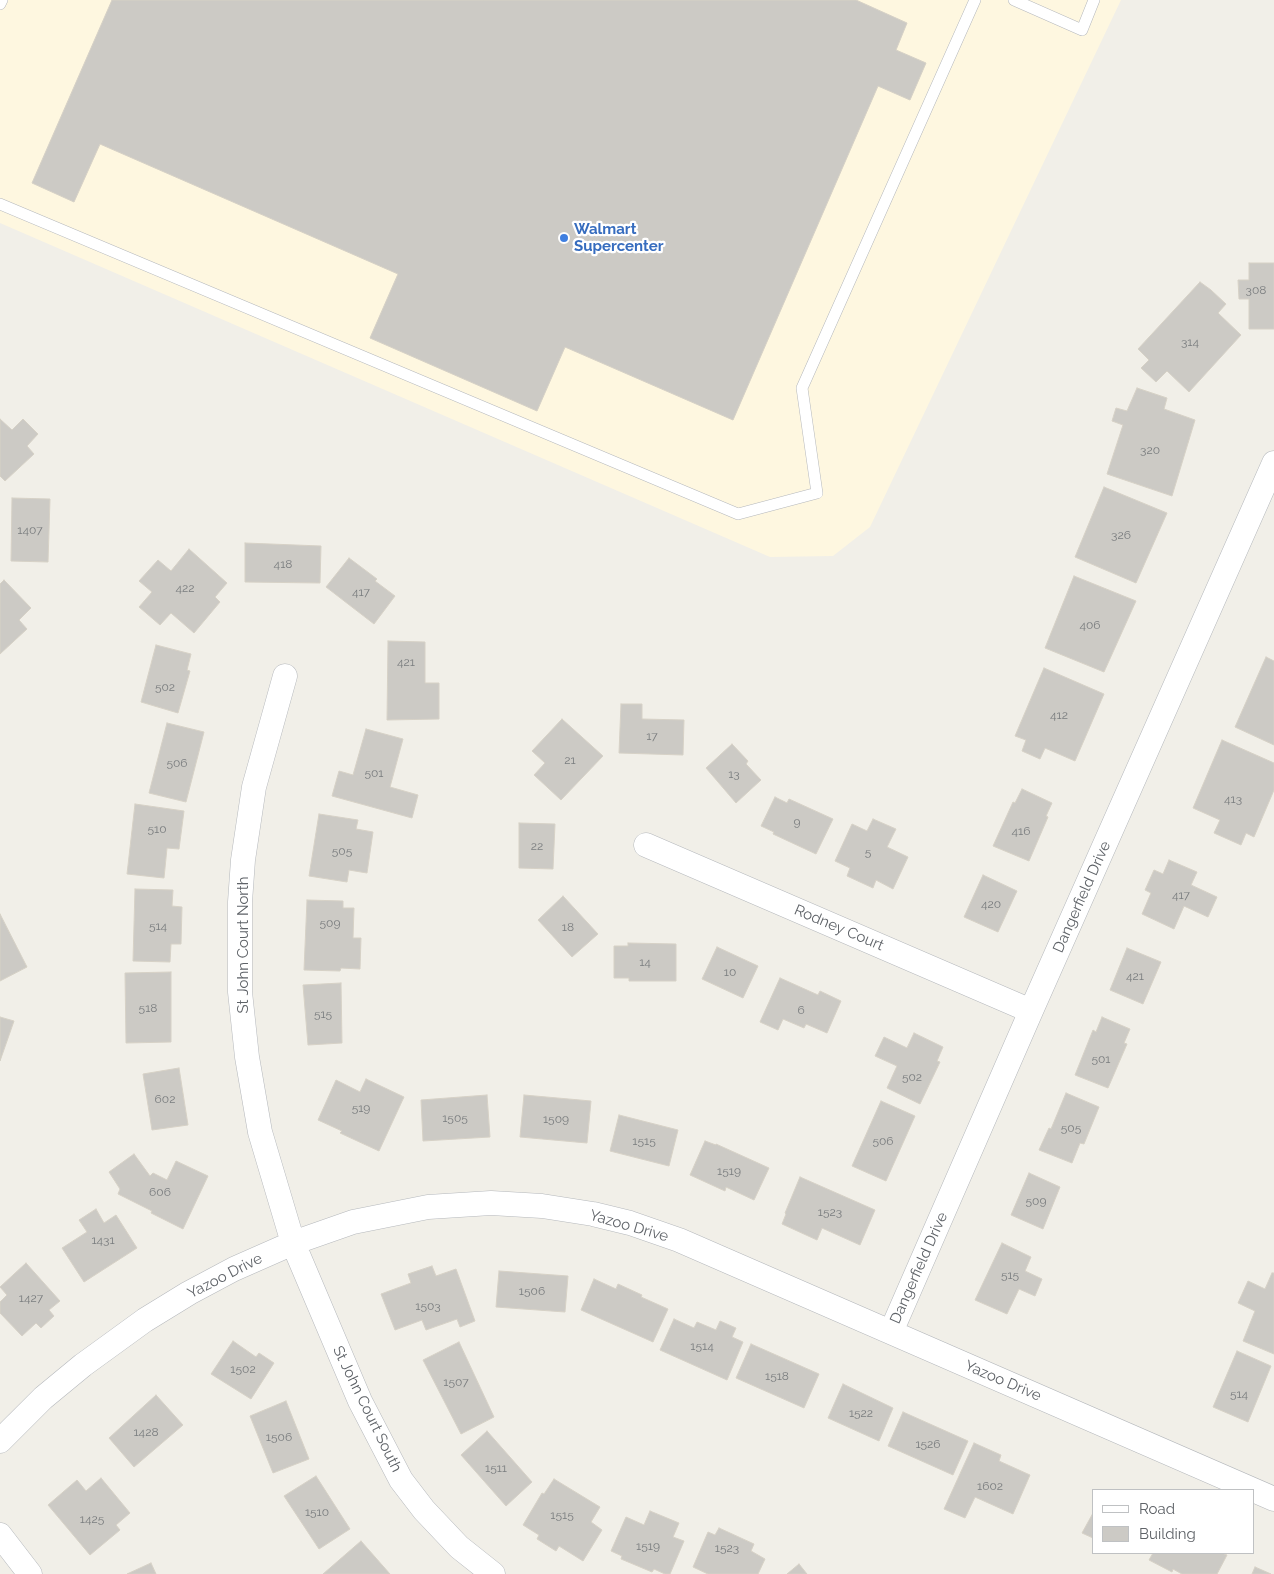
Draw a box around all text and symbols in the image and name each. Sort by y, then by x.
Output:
place label: Walmart Supercenter [574,220,663,255]
marker: Walmart Supercenter [558,232,570,244]
house number: 308 [1246,283,1266,297]
house number: 314 [1181,335,1199,349]
house number: 320 [1140,443,1160,457]
house number: 1407 [17,523,43,537]
house number: 326 [1111,528,1131,542]
house number: 418 [274,557,292,571]
house number: 422 [175,581,195,595]
house number: 417 [352,585,370,599]
house number: 406 [1079,618,1101,632]
house number: 421 [397,655,415,669]
house number: 502 [155,680,175,694]
house number: 412 [1050,708,1068,722]
house number: 17 [646,729,658,743]
house number: 21 [564,753,576,767]
house number: 506 [166,756,188,770]
house number: 501 [364,766,384,780]
house number: 13 [728,767,740,781]
house number: 413 [1224,792,1242,806]
house number: 9 [793,815,801,829]
house number: 510 [147,822,167,836]
house number: 416 [1012,824,1030,838]
street label: Dangerfield Drive [1049,838,1115,956]
house number: 22 [531,839,543,853]
house number: 505 [332,844,352,858]
house number: 5 [865,845,871,859]
street label: St John Court North [234,877,252,1013]
house number: 417 [1172,888,1190,902]
house number: 420 [981,897,1001,911]
street label: Rodney Court [792,901,886,955]
house number: 509 [320,916,340,930]
house number: 514 [149,919,167,933]
house number: 18 [562,920,574,934]
house number: 14 [639,955,651,969]
house number: 10 [724,965,736,979]
house number: 421 [1126,969,1144,983]
house number: 518 [139,1001,157,1015]
house number: 6 [797,1003,805,1017]
house number: 515 [314,1007,332,1021]
house number: 501 [1091,1052,1111,1066]
house number: 502 [902,1070,922,1084]
house number: 602 [155,1092,175,1106]
house number: 519 [352,1101,370,1115]
house number: 1505 [442,1111,468,1125]
house number: 1509 [543,1112,569,1126]
house number: 505 [1061,1121,1081,1135]
house number: 1515 [632,1134,656,1148]
house number: 506 [872,1134,894,1148]
house number: 1519 [717,1164,741,1178]
house number: 606 [149,1185,171,1199]
house number: 509 [1026,1194,1046,1208]
house number: 1523 [818,1205,842,1219]
street label: Yazoo Drive [587,1206,671,1246]
street label: Dangerfield Drive [886,1209,952,1327]
house number: 1431 [91,1233,115,1247]
street label: Yazoo Drive [185,1250,265,1302]
house number: 515 [1001,1268,1019,1282]
house number: 1506 [519,1284,545,1298]
house number: 1427 [19,1291,43,1305]
house number: 1503 [415,1299,441,1313]
house number: 1514 [690,1339,714,1353]
street label: St John Court South [329,1343,405,1475]
street label: Yazoo Drive [962,1357,1044,1405]
house number: 1502 [230,1362,256,1376]
house number: 1518 [765,1369,789,1383]
house number: 1507 [443,1375,469,1389]
house number: 514 [1230,1387,1248,1401]
house number: 1522 [849,1406,873,1420]
house number: 1428 [133,1425,159,1439]
house number: 1506 [266,1430,292,1444]
house number: 1526 [915,1437,941,1451]
house number: 1511 [485,1461,507,1475]
house number: 1602 [977,1479,1003,1493]
legend [1092,1489,1254,1554]
text: Road [1139,1500,1175,1518]
house number: 1510 [305,1505,329,1519]
house number: 1515 [550,1508,574,1522]
house number: 1425 [80,1512,104,1526]
text: Building [1139,1525,1196,1543]
house number: 1519 [636,1539,660,1553]
house number: 1523 [715,1541,739,1555]

